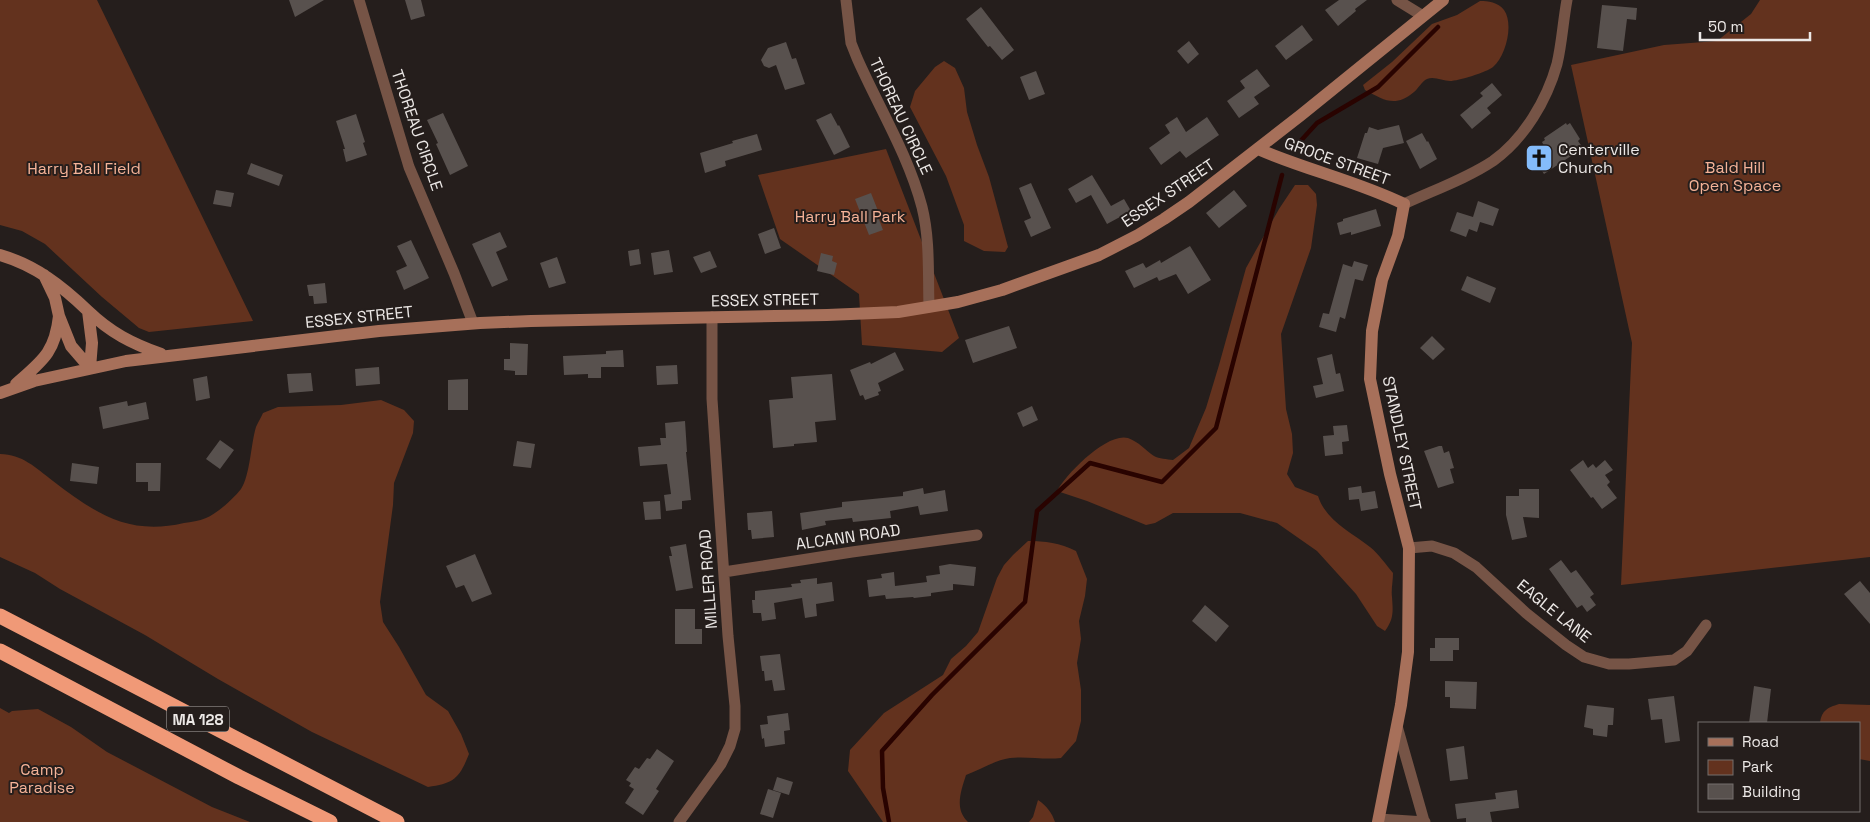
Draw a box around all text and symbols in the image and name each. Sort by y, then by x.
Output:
scale bar [1700,10,1810,42]
text: 50 m [1708,17,1743,36]
street label: THOREAU CIRCLE [865,54,937,178]
street label: THOREAU CIRCLE [386,67,448,193]
street label: GROCE STREET [1281,132,1393,190]
place label: Centerville Church [1558,139,1640,178]
church icon: Centerville Church [1524,143,1554,173]
street label: ESSEX STREET [1117,154,1219,232]
park label: Bald Hill Open Space [1689,157,1781,196]
park label: Harry Ball Field [27,158,141,179]
park label: Harry Ball Park [795,206,906,227]
street label: ESSEX STREET [711,289,819,311]
street label: ESSEX STREET [304,301,414,333]
street label: STANDLEY STREET [1378,374,1426,512]
street label: ALCANN ROAD [794,519,902,555]
street label: MILLER ROAD [694,528,722,630]
street label: EAGLE LANE [1512,575,1596,647]
road number: MA 128 [167,706,229,732]
legend [1698,722,1860,812]
text: Road [1742,732,1779,751]
text: Park [1742,757,1773,776]
park label: Camp Paradise [9,759,75,798]
text: Building [1742,782,1801,801]

